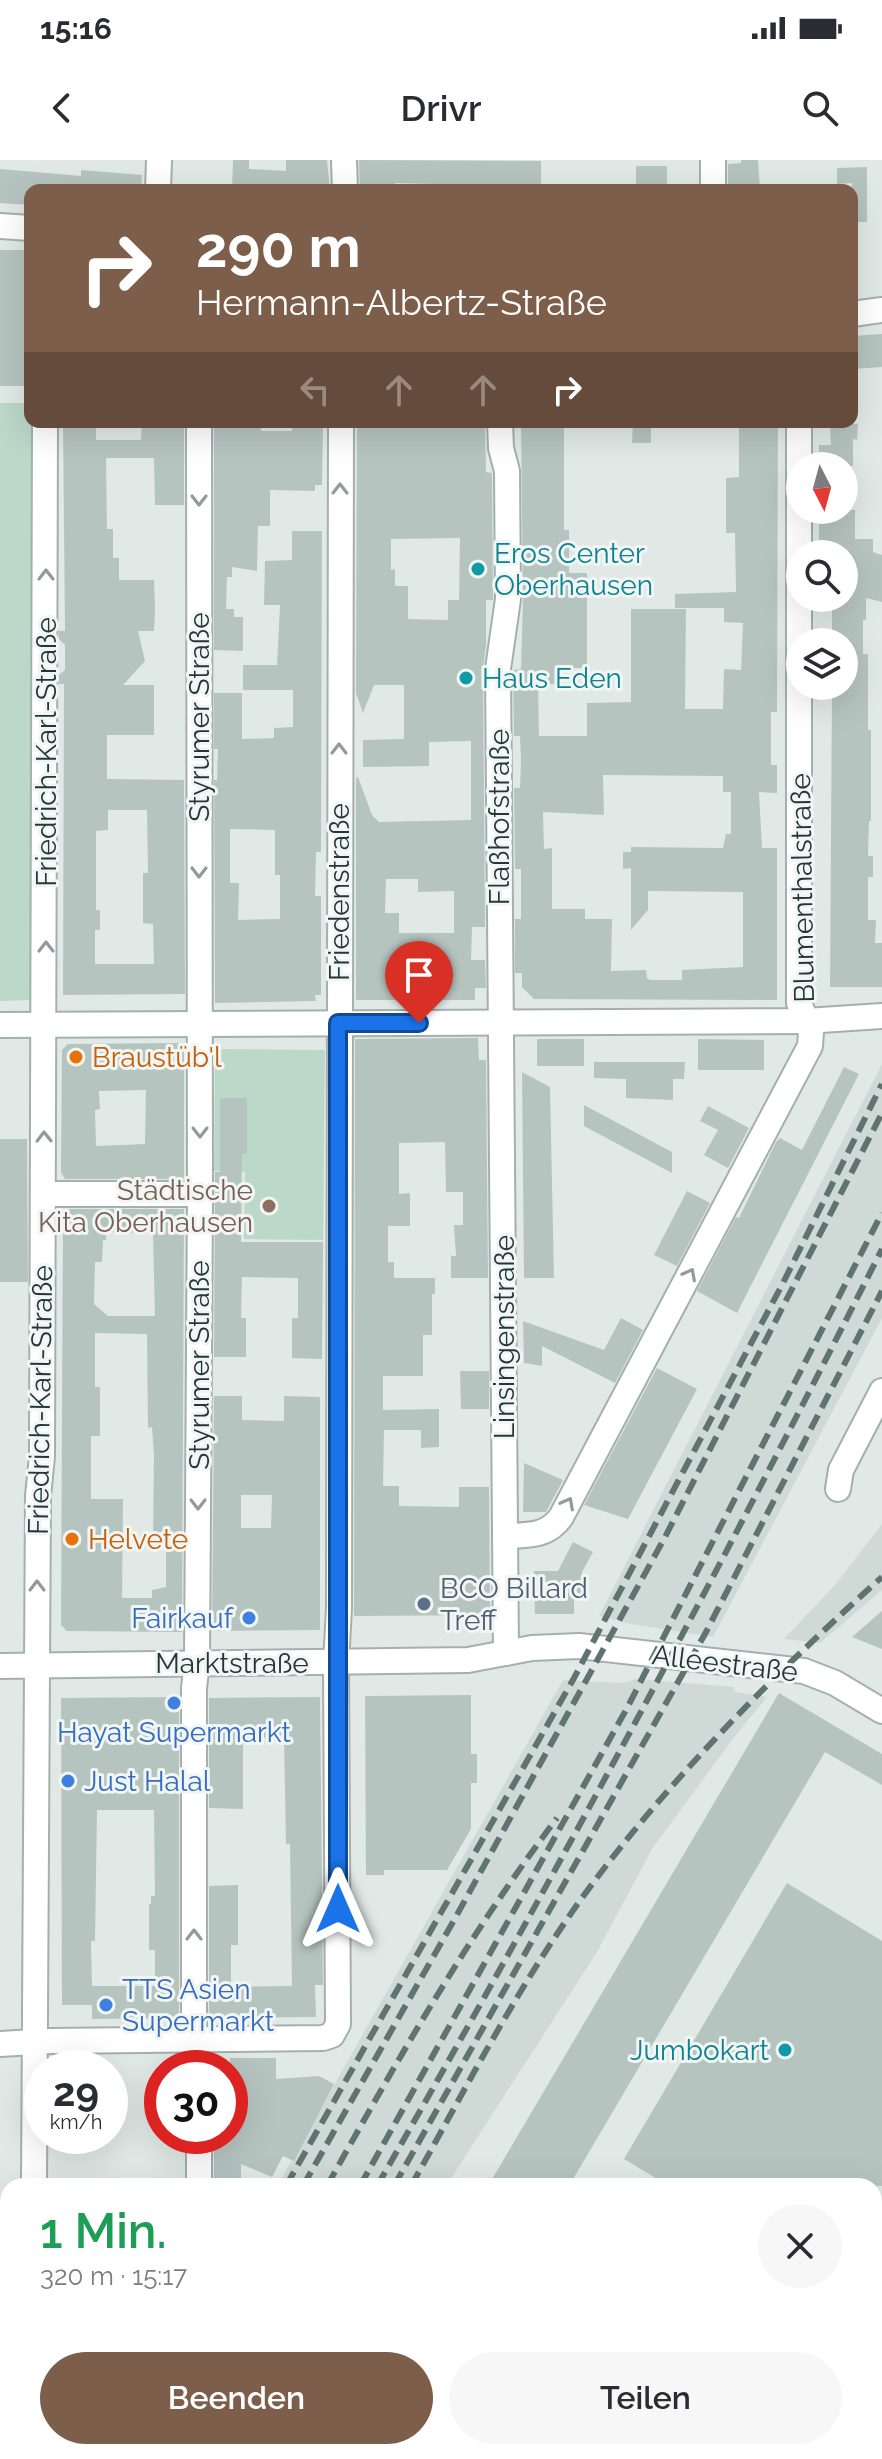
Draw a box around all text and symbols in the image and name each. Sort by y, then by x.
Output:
text: 15:16 [40,11,112,46]
icon: back [40,86,84,130]
icon: search [798,86,842,130]
text: Drivr [401,87,481,129]
text: 290 m [196,214,361,280]
icon: right [64,216,168,320]
text: Hermann-Albertz-Straße [196,281,607,323]
icon: left [293,368,337,412]
icon: ahead [377,368,421,412]
icon: ahead [461,368,505,412]
icon: right [545,368,589,412]
north arrow [786,452,858,524]
map controls [786,452,858,700]
one-way arrow [331,482,349,495]
one-way arrow [190,494,208,507]
place label: Eros Center Oberhausen [494,537,653,602]
button: search [786,540,858,612]
marker: Eros Center Oberhausen [469,560,487,578]
one-way arrow [37,568,55,581]
street label: Styrumer Straße [183,612,216,822]
street label: Friedrich-Karl-Straße [30,617,63,887]
button: layers [786,628,858,700]
place label: Haus Eden [482,662,622,695]
marker: Haus Eden [457,669,475,687]
street label: Flaßhofstraße [483,729,516,905]
one-way arrow [330,742,348,755]
street label: Blumenthalstraße [784,773,821,1003]
street label: Friedenstraße [323,803,356,981]
one-way arrow [190,866,208,879]
one-way arrow [37,940,55,953]
pin [385,941,453,1023]
icon: arrive [397,953,441,997]
place label: Braustüb'l [92,1041,222,1074]
marker: Braustüb'l [67,1048,85,1066]
one-way arrow [191,1126,209,1139]
one-way arrow [35,1130,53,1143]
place label: Städtische Kita Oberhausen [38,1174,253,1239]
marker: Städtische Kita Oberhausen [260,1197,278,1215]
street label: Linsingenstraße [488,1235,521,1439]
street label: Styrumer Straße [183,1260,216,1470]
street label: Friedrich-Karl-Straße [22,1265,59,1535]
one-way arrow [680,1267,695,1282]
one-way arrow [559,1497,574,1512]
one-way arrow [189,1498,207,1511]
place label: Helvete [88,1523,188,1556]
marker: Helvete [63,1530,81,1548]
place label: BCO Billard Treff [440,1572,588,1637]
one-way arrow [28,1579,46,1592]
marker: BCO Billard Treff [415,1595,433,1613]
place label: Fairkauf [131,1602,235,1635]
marker: Fairkauf [240,1609,258,1627]
street label: Alleestraße [650,1638,800,1689]
street label: Marktstraße [155,1647,309,1680]
marker: Hayat Supermarkt [165,1694,183,1712]
place label: Hayat Supermarkt [57,1716,292,1749]
place label: Just Halal [84,1765,211,1798]
marker: Just Halal [59,1772,77,1790]
position arrow [296,1867,380,1951]
one-way arrow [185,1928,203,1941]
place label: TTS Asien Supermarkt [122,1973,275,2038]
marker: TTS Asien Supermarkt [97,1996,115,2014]
place label: Jumbokart [630,2034,770,2067]
marker: Jumbokart [776,2041,794,2059]
speed limit sign: 30 [144,2050,248,2154]
text: 29 [53,2068,99,2115]
text: km/h [50,2110,102,2134]
text: 1 Min. [40,2203,167,2259]
button: close [758,2204,842,2288]
text: 320 m · 15:17 [40,2261,187,2291]
button: Beenden [40,2352,433,2444]
button: Teilen [449,2352,842,2444]

